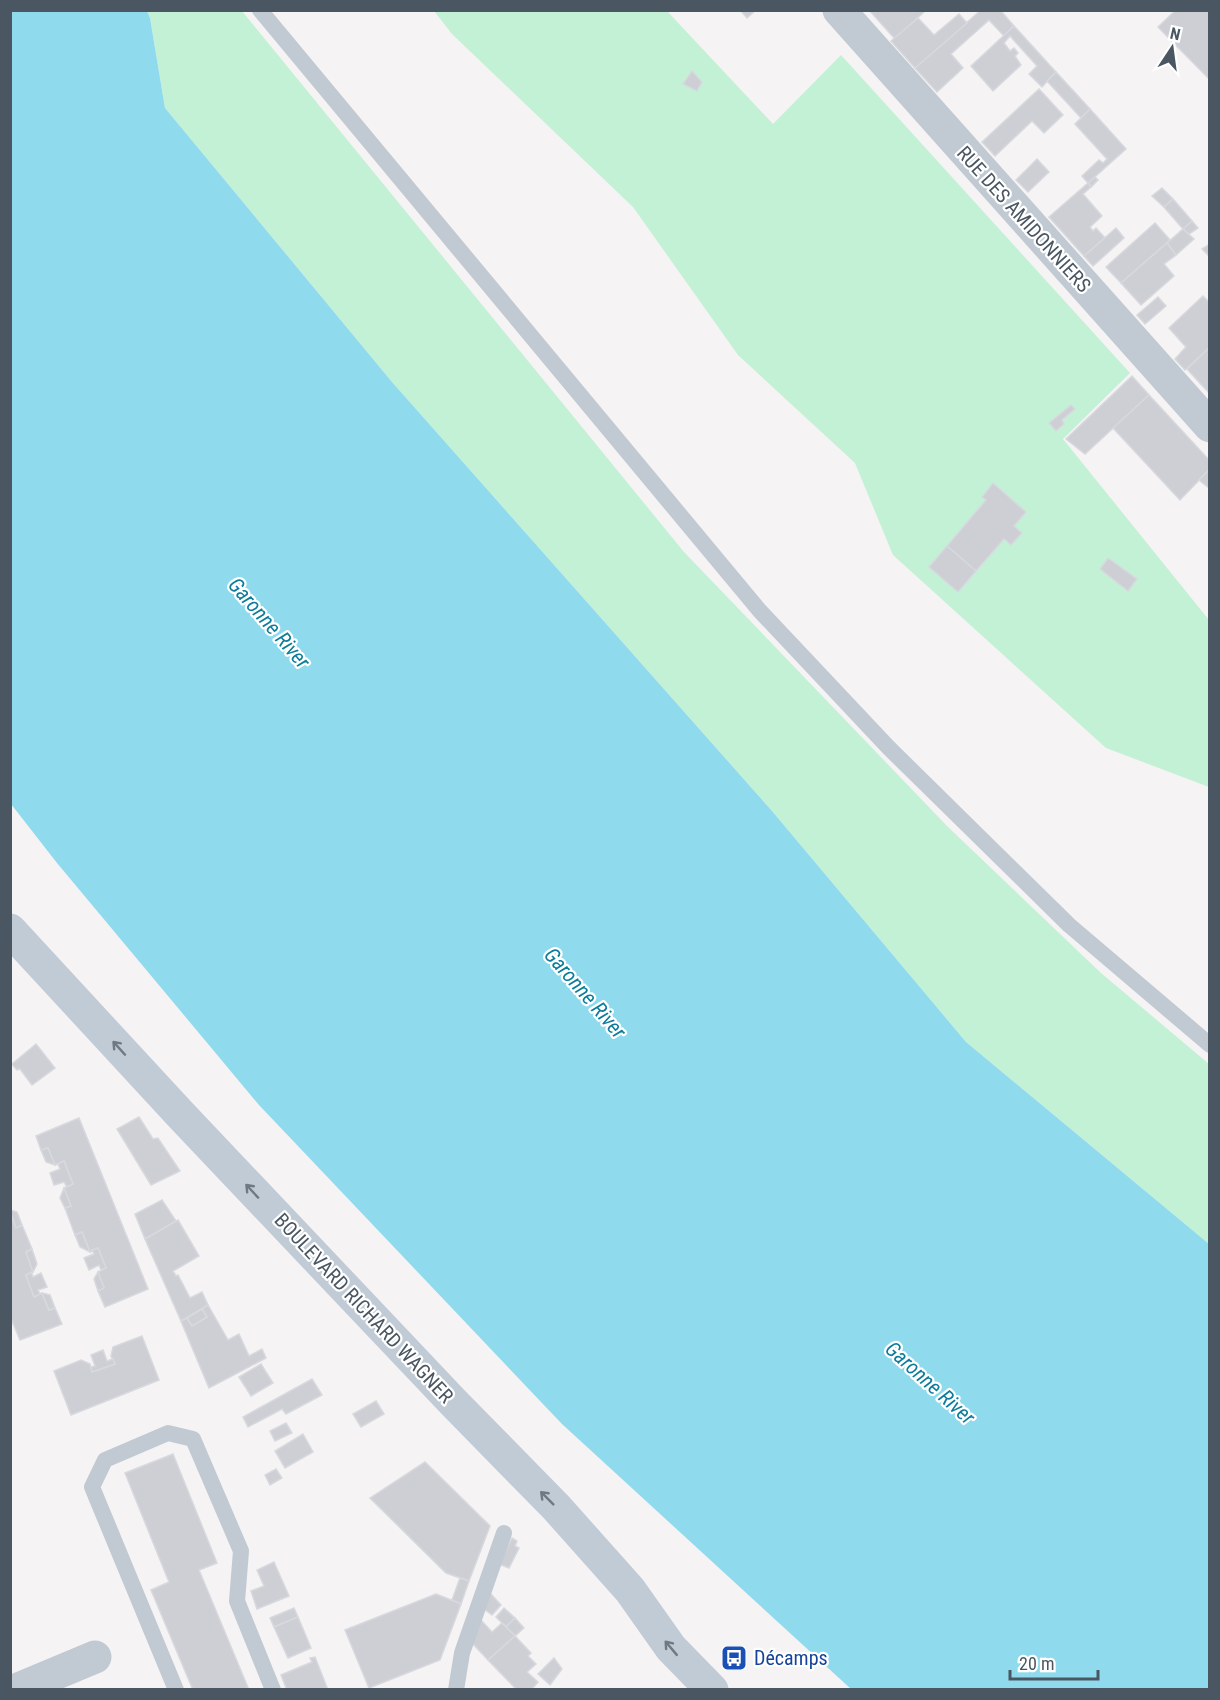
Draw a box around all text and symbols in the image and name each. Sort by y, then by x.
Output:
north arrow [1142,18,1202,78]
text: N [1168,24,1182,44]
street label: RUE DES AMIDONNIERS [952,141,1096,297]
water label: Garonne River [223,573,315,674]
water label: Garonne River [539,943,631,1044]
one-way arrow [112,1041,126,1056]
one-way arrow [245,1183,259,1198]
street label: BOULEVARD RICHARD WAGNER [270,1208,459,1408]
water label: Garonne River [880,1337,980,1430]
one-way arrow [540,1490,555,1505]
one-way arrow [665,1640,678,1656]
bus stop icon: Décamps [719,1643,749,1673]
scale bar [1010,1643,1098,1681]
place label: Décamps [754,1646,828,1670]
text: 20 m [1019,1653,1054,1674]

